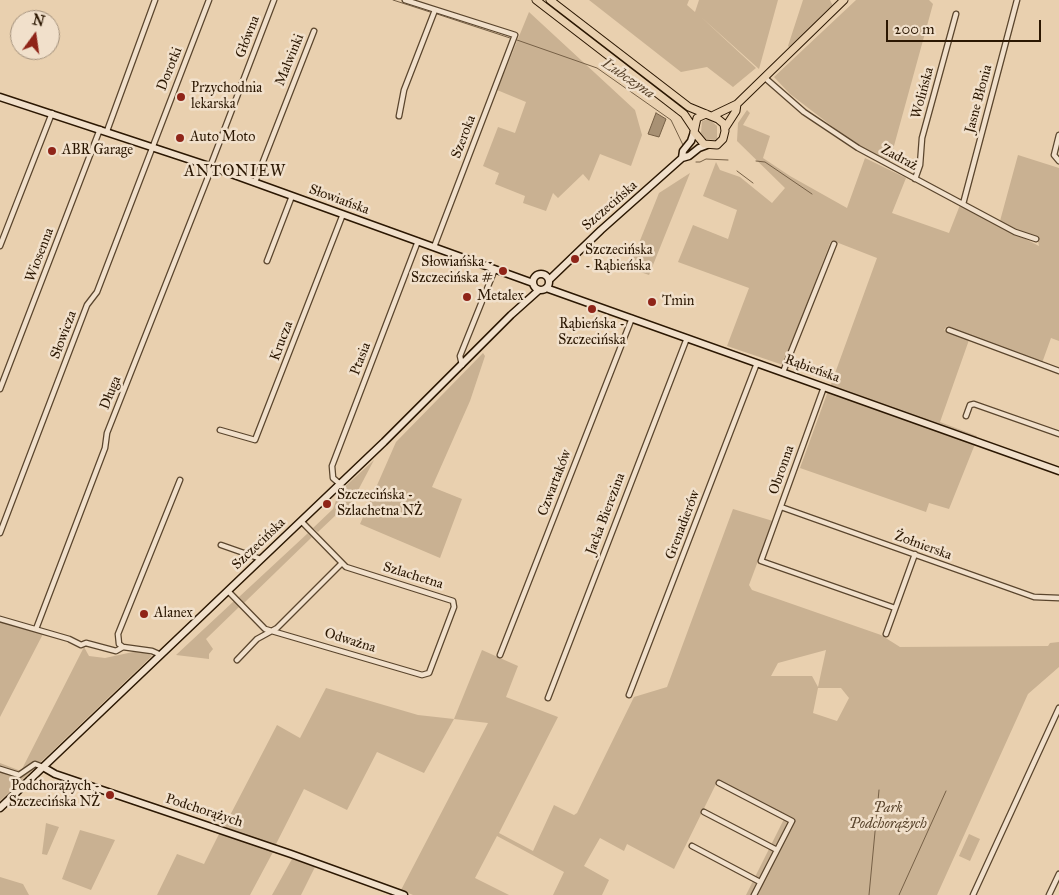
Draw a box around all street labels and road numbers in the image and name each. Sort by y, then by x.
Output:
street label: Główna [232,14,264,60]
street label: Malwinki [272,31,308,89]
street label: Dorotki [154,45,186,93]
street label: Jasne Błonia [962,63,996,135]
street label: Wolińska [908,65,938,121]
street label: Szeroka [448,113,480,161]
street label: Zadraż [878,141,920,175]
street label: Szczecińska [579,178,641,234]
street label: Słowiańska [307,181,371,219]
street label: Wiosenna [22,226,58,284]
street label: Słowicza [47,309,81,361]
street label: Krucza [267,319,297,363]
street label: Ptasia [347,340,375,378]
street label: Rąbieńska [782,351,842,387]
street label: Długa [97,374,125,412]
street label: Obronna [766,443,798,497]
street label: Czwartaków [535,447,575,519]
street label: Jacka Bierezina [583,471,629,557]
street label: Grenadierów [662,488,704,562]
street label: Szczecińska [229,514,289,574]
street label: Żołnierska [892,528,954,564]
street label: Szlachetna [381,559,445,593]
street label: Odważna [322,625,378,657]
street label: Podchorążych [163,791,245,831]

